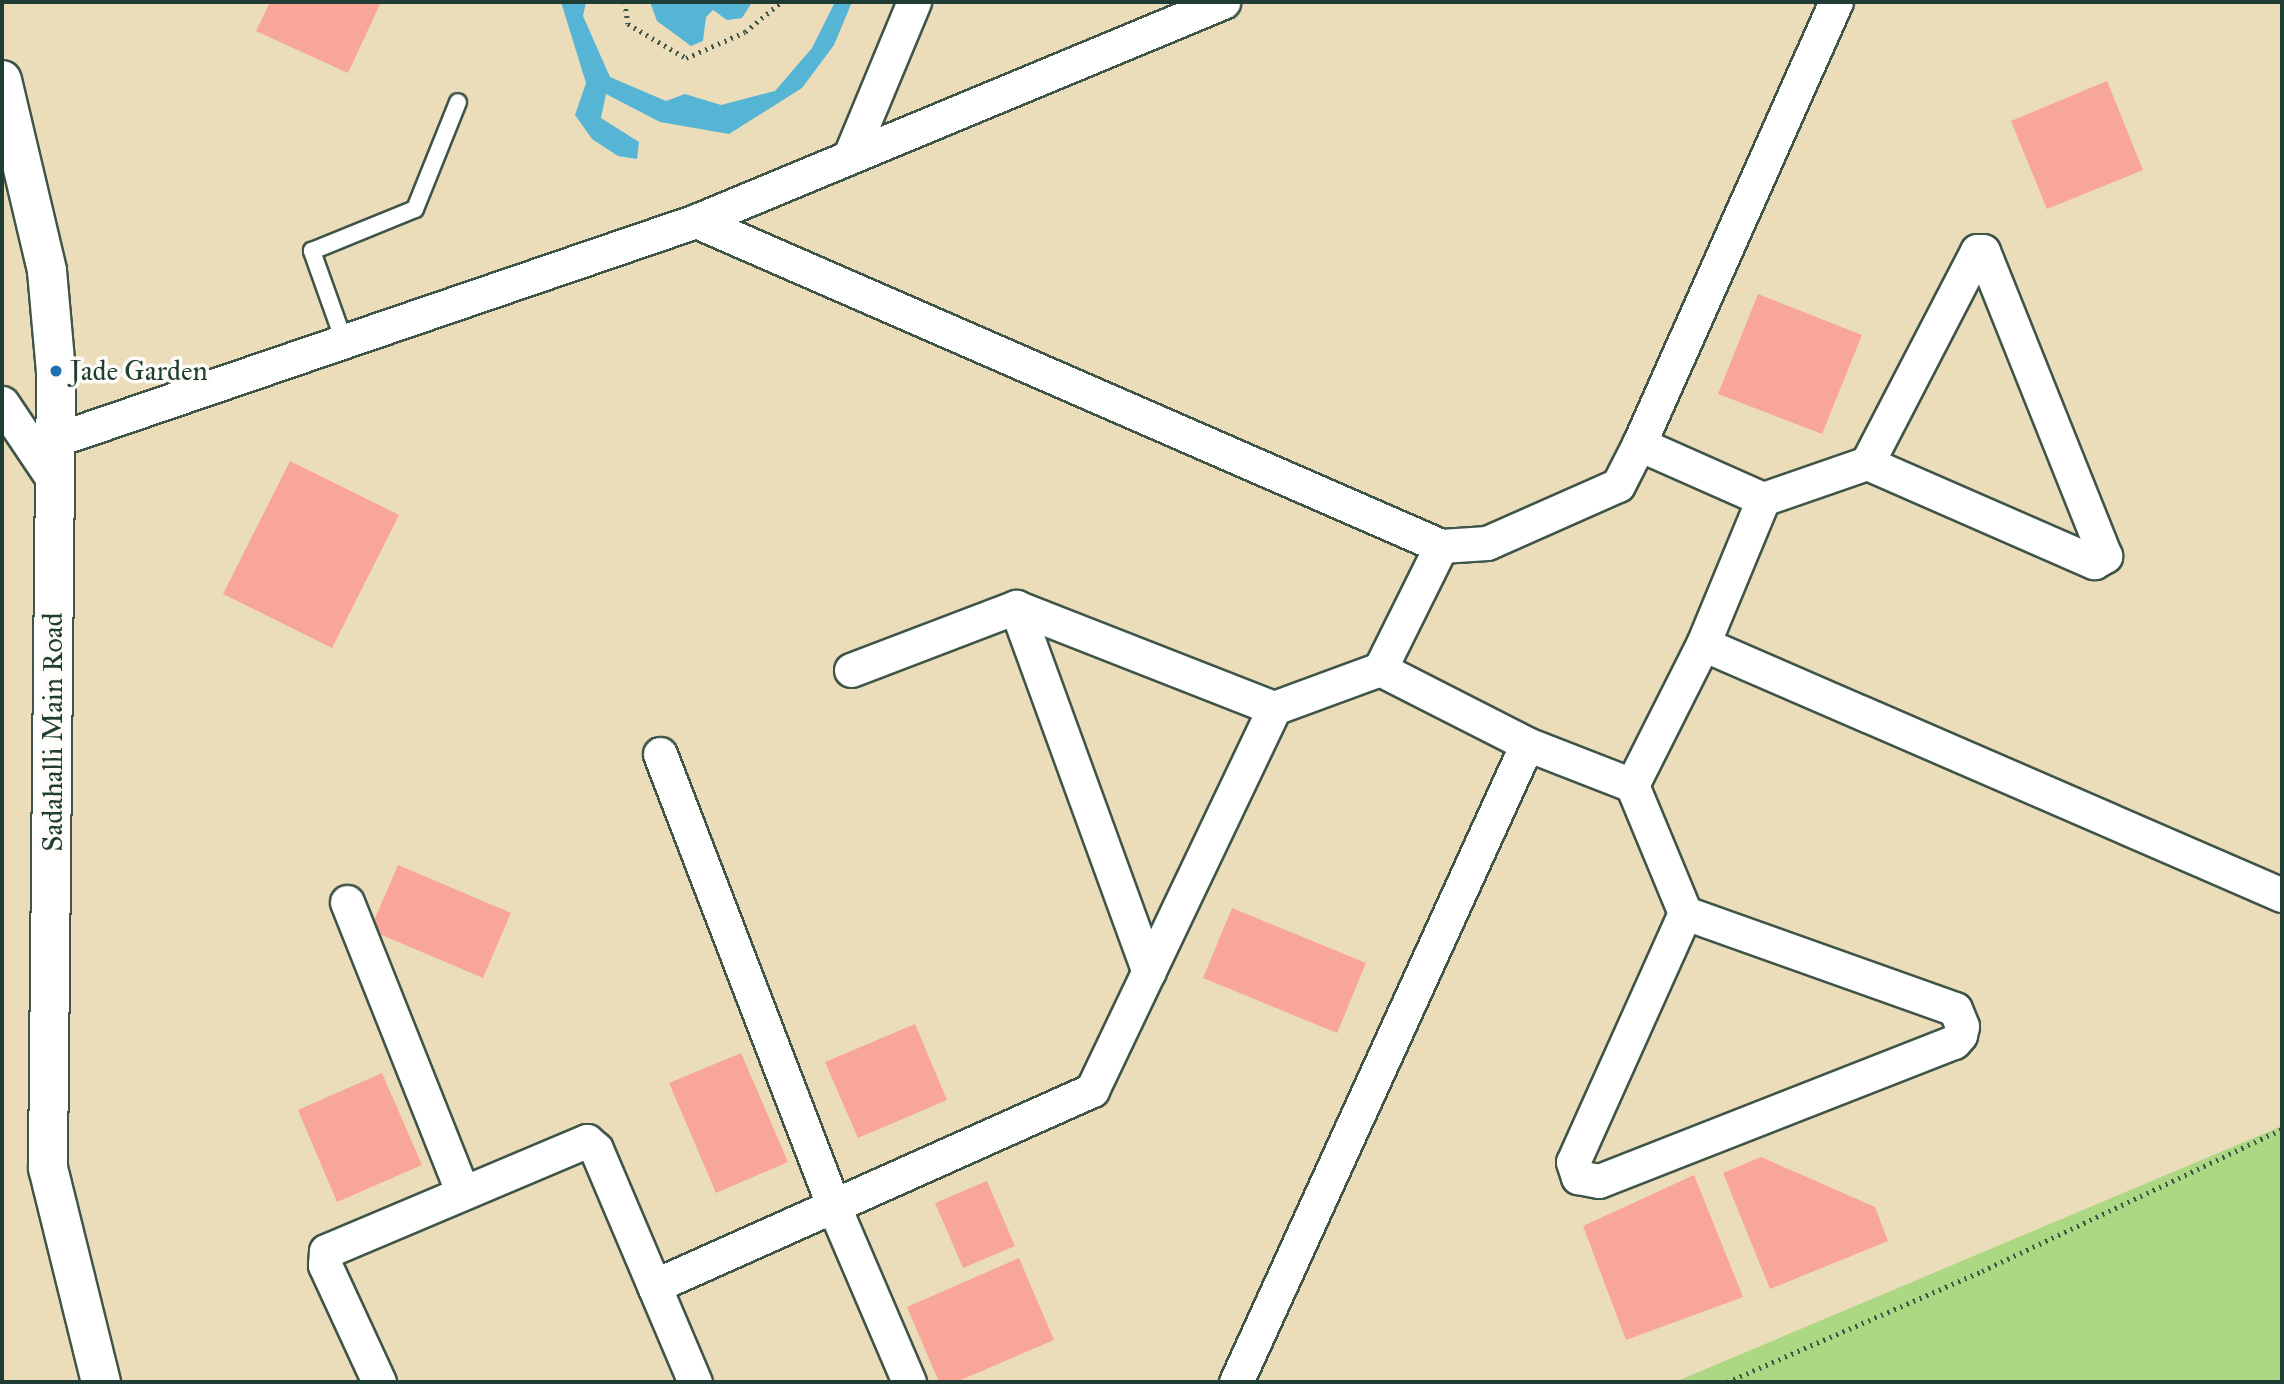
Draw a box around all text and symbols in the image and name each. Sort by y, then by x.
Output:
place label: Jade Garden [70,354,208,388]
marker: Jade Garden [48,363,64,379]
street label: Sadahalli Main Road [36,612,70,852]

